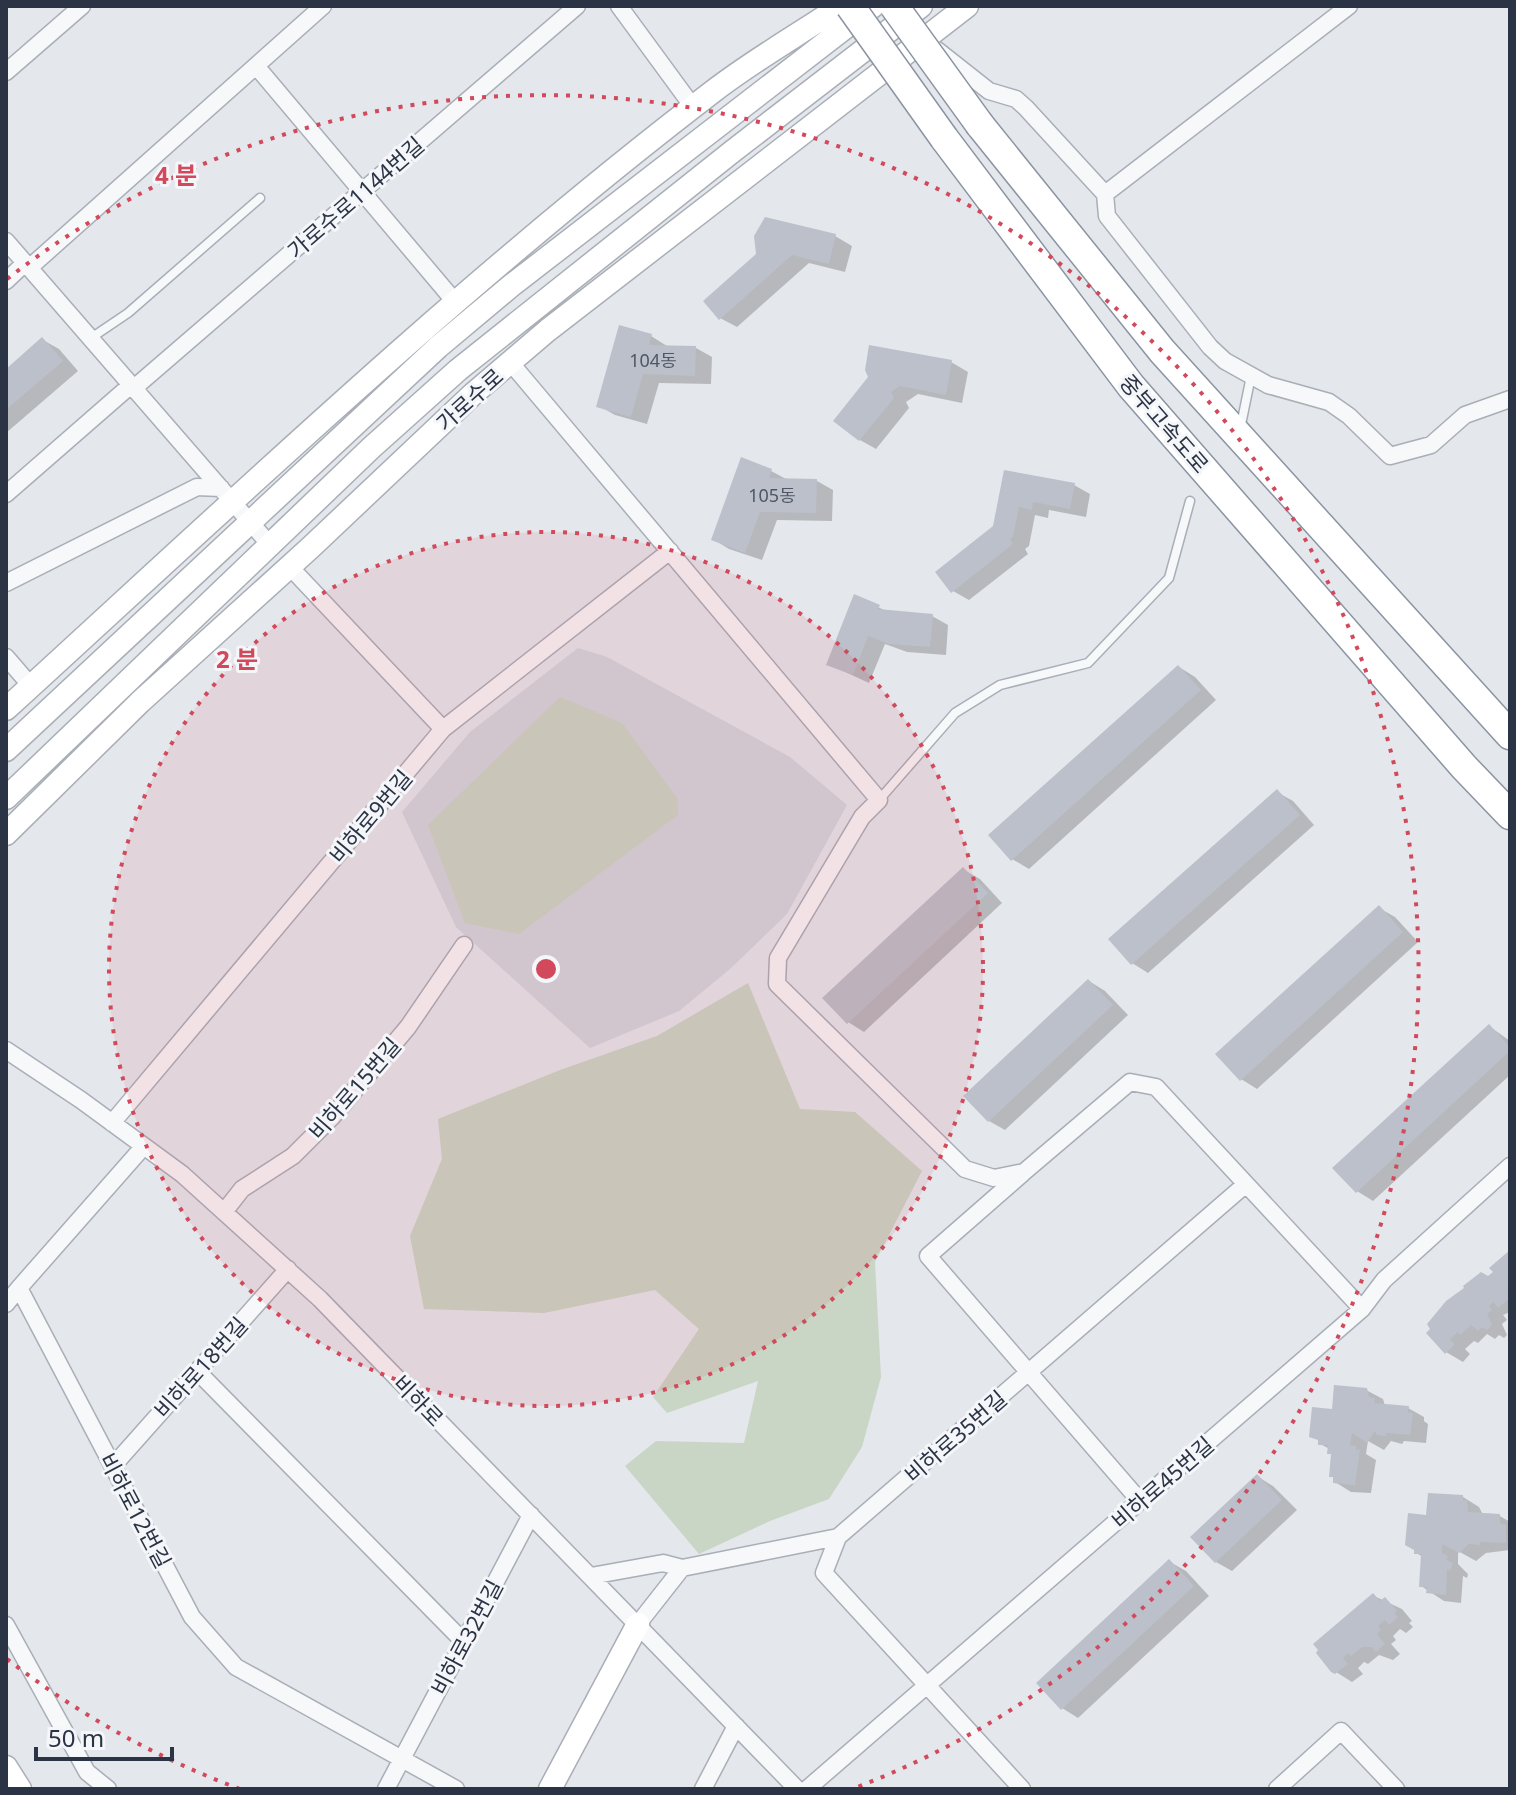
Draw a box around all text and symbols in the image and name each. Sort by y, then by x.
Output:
street label: 가로수로1144번길 [280,129,430,265]
text: 4 분 [155,158,197,191]
house number: 104동 [629,348,677,372]
street label: 가로수로 [429,361,509,437]
street label: 중부고속도로 [1114,367,1216,479]
house number: 105동 [748,483,796,507]
text: 2 분 [216,642,258,675]
street label: 비하로9번길 [322,763,418,869]
centre of rings [532,955,560,983]
street label: 비하로15번길 [301,1030,407,1146]
street label: 비하로18번길 [147,1310,253,1424]
street label: 비하로 [387,1368,451,1432]
street label: 비하로35번길 [897,1383,1013,1489]
street label: 비하로45번길 [1104,1429,1220,1535]
street label: 비하로12번길 [93,1447,179,1573]
street label: 비하로32번길 [423,1574,509,1700]
scale bar [36,1711,172,1761]
text: 50 m [48,1721,104,1754]

